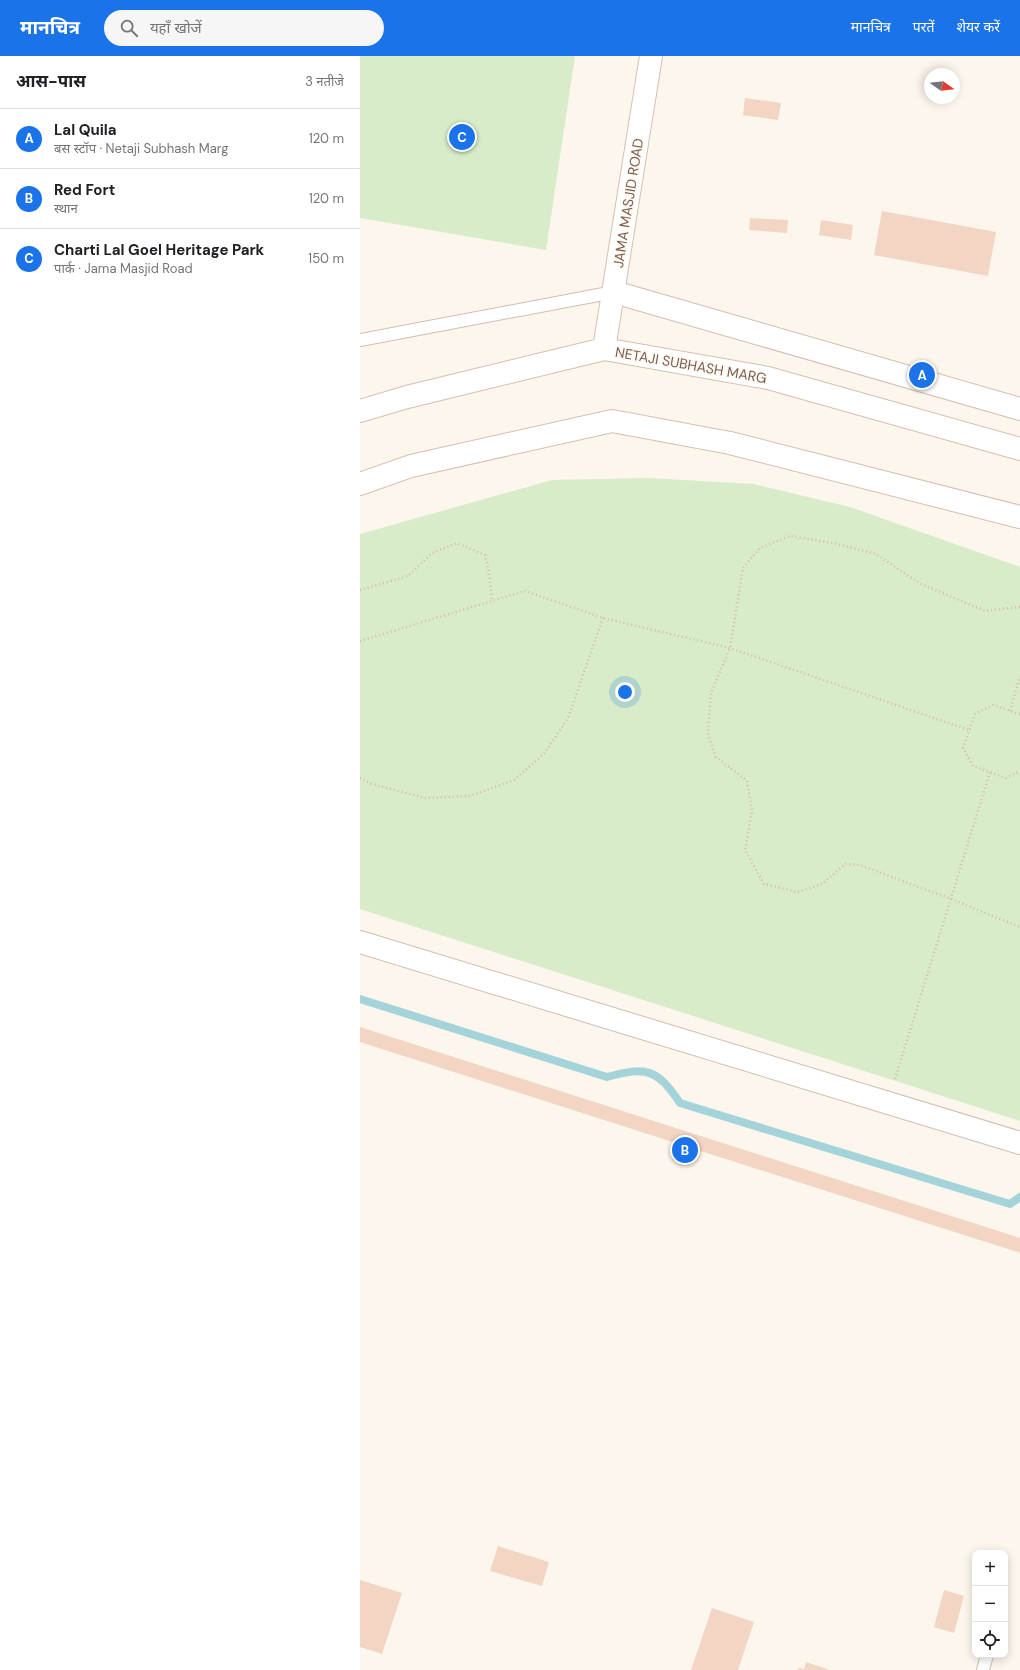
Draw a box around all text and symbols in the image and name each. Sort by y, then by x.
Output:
search box [104,10,384,46]
text: मानचित्र [20,15,80,40]
icon: search [118,17,140,39]
text: यहाँ खोजें [150,18,202,38]
text: मानचित्र [851,18,891,36]
text: परतें [913,18,934,36]
text: शेयर करें [956,18,1000,36]
north arrow [924,68,960,104]
text: आस-पास [16,70,86,92]
text: 3 नतीजे [305,73,344,90]
text: Lal Quila [54,120,117,140]
pin: C [449,122,475,152]
text: A [24,130,34,147]
text: 120 m [309,130,344,147]
street label: JAMA MASJID ROAD [609,137,647,269]
text: बस स्टॉप · Netaji Subhash Marg [54,140,229,157]
text: Red Fort [54,180,115,200]
text: B [25,190,33,207]
text: 120 m [309,190,344,207]
text: स्थान [54,200,78,217]
text: Charti Lal Goel Heritage Park [54,240,264,260]
text: C [24,250,34,267]
text: 150 m [308,250,344,267]
text: पार्क · Jama Masjid Road [54,260,193,277]
street label: NETAJI SUBHASH MARG [614,343,768,387]
pin: A [909,360,935,390]
your location [615,682,635,702]
pin: B [672,1135,698,1165]
map controls [972,1550,1008,1658]
button: + [972,1550,1008,1586]
button: − [972,1586,1008,1622]
button: locate [972,1622,1008,1658]

